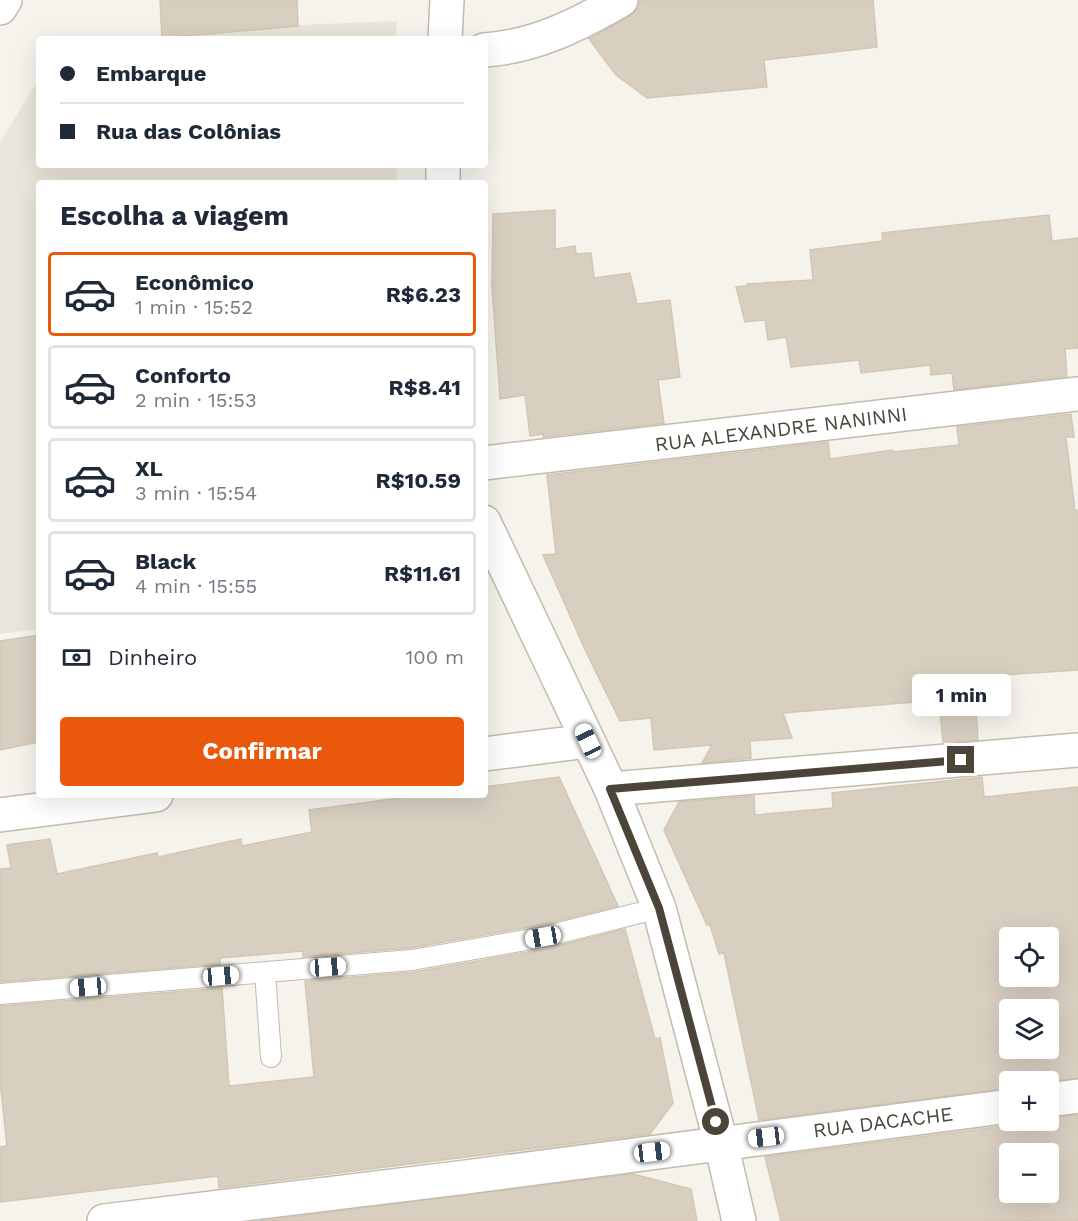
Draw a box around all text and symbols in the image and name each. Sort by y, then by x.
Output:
text: Embarque [96,61,206,86]
text: Rua das Colônias [96,119,281,144]
text: Escolha a viagem [60,200,289,232]
icon: car [63,267,117,321]
text: Econômico [135,270,254,295]
text: R$6.23 [386,282,461,307]
text: 1 min · 15:52 [135,295,253,319]
icon: car [63,360,117,414]
text: Conforto [135,363,231,388]
text: R$8.41 [388,375,461,400]
text: 2 min · 15:53 [135,388,257,412]
street label: RUA ALEXANDRE NANINNI [654,402,908,456]
icon: car [63,453,117,507]
text: XL [135,456,163,481]
text: R$10.59 [376,468,461,493]
text: 3 min · 15:54 [135,481,257,505]
icon: car [63,546,117,600]
text: Black [135,549,196,574]
text: R$11.61 [384,561,461,586]
text: 4 min · 15:55 [135,574,257,598]
icon: cash [60,641,93,674]
text: Dinheiro [108,645,197,670]
text: 100 m [405,645,464,669]
callout: 1 min [912,673,1010,715]
text: 1 min [936,683,987,707]
button: Confirmar [60,717,464,786]
car [572,721,604,761]
route end [947,746,974,773]
car [524,925,562,949]
map controls [999,927,1059,1203]
button: locate [999,927,1059,987]
car [309,957,347,977]
car [202,965,240,987]
car [69,976,107,998]
button: layers [999,999,1059,1059]
button: + [999,1071,1059,1131]
street label: RUA DACACHE [812,1102,954,1142]
route start [702,1108,729,1135]
car [747,1126,785,1148]
car [633,1141,671,1163]
button: − [999,1143,1059,1203]

